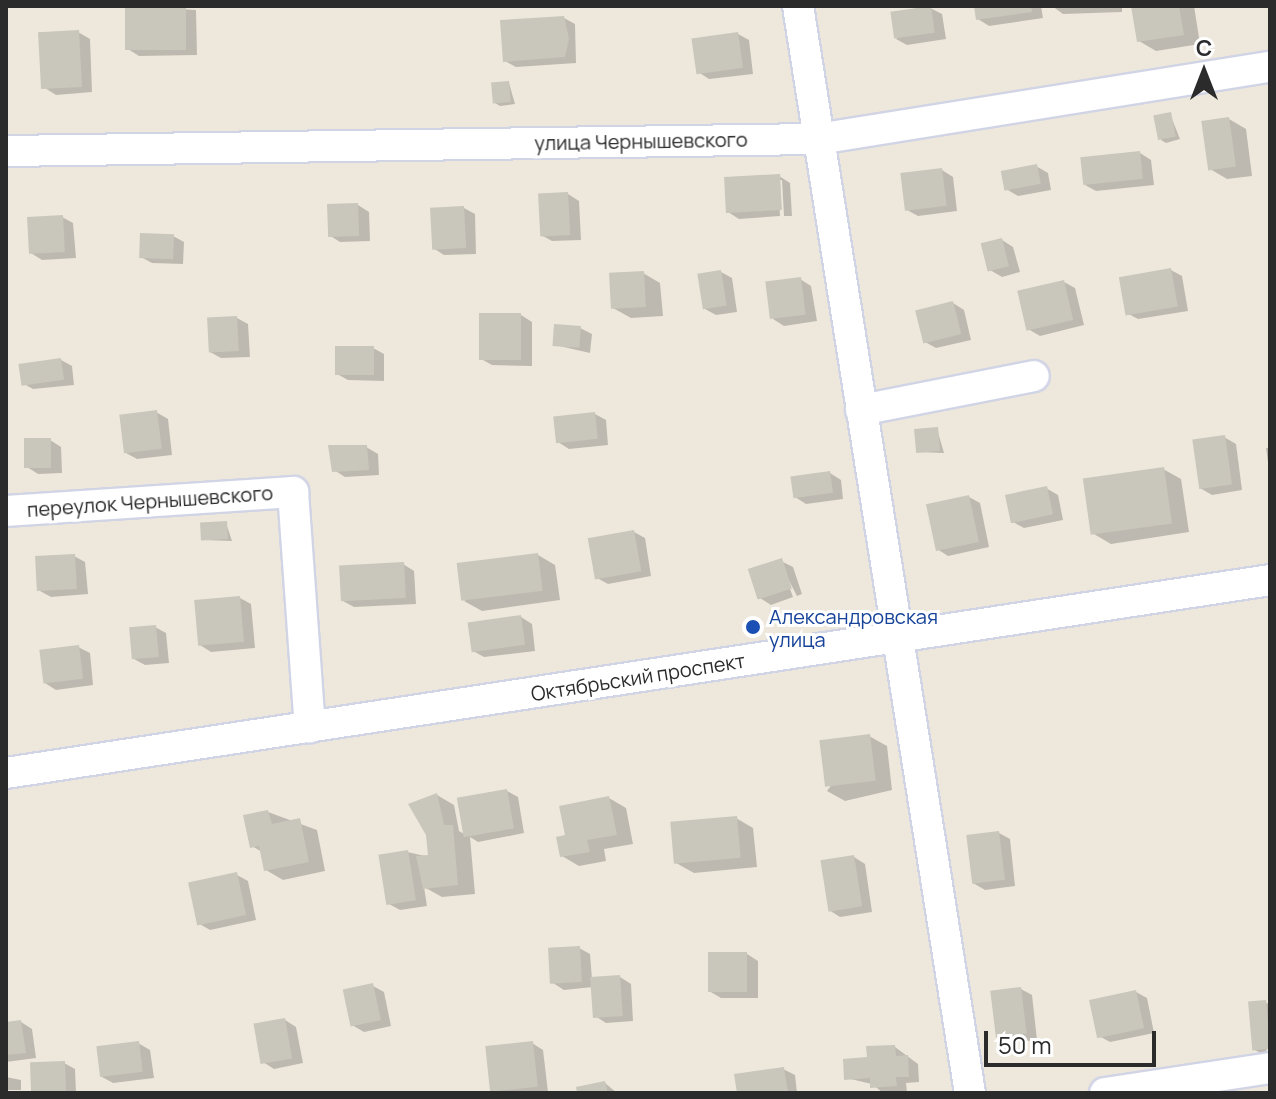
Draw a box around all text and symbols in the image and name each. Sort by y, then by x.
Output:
north arrow [1164,32,1244,112]
text: С [1196,33,1212,63]
street label: улица Чернышевского [534,127,748,155]
street label: переулок Чернышевского [26,480,274,522]
place label: Александровская улица [769,604,938,651]
marker: Александровская улица [744,618,762,636]
street label: Октябрьский проспект [529,648,747,706]
scale bar [988,1015,1160,1065]
text: 50 m [998,1028,1052,1061]

